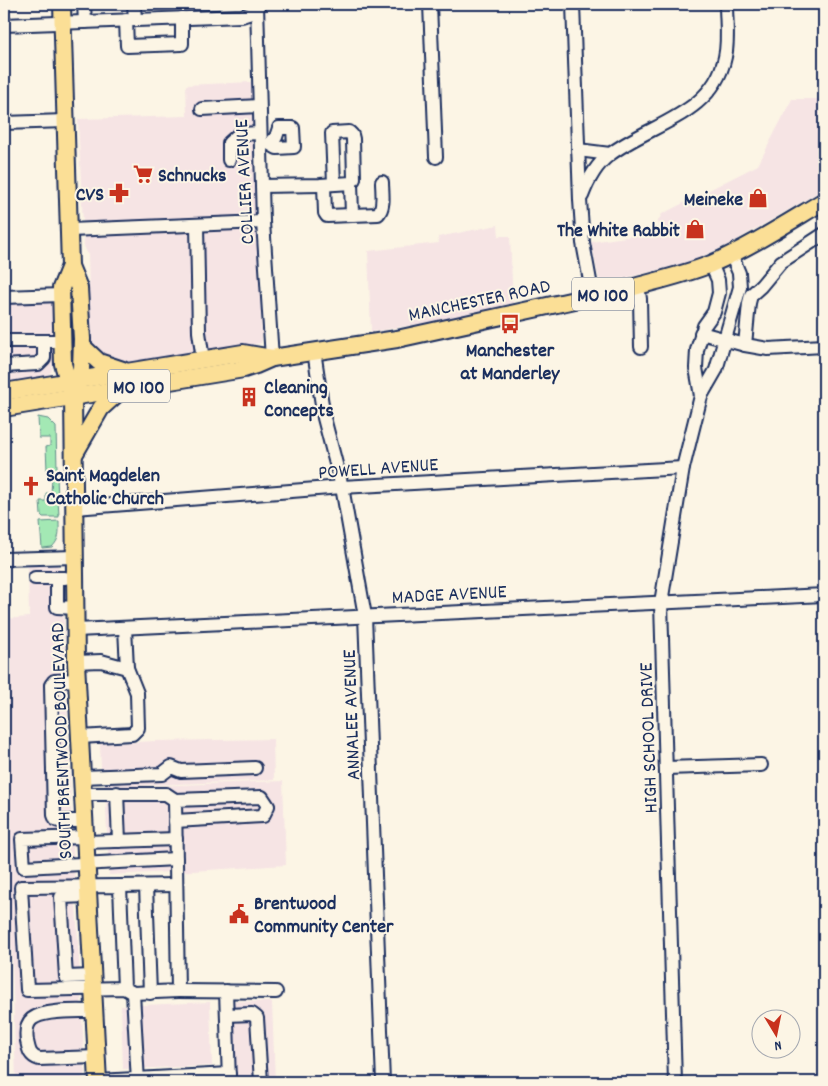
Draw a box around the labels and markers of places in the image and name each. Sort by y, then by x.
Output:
supermarket icon: Schnucks [132,163,154,185]
place label: Schnucks [158,163,227,191]
place label: CVS [76,182,104,210]
pharmacy icon: CVS [108,182,130,204]
place label: Meineke [684,187,743,215]
shop icon: Meineke [747,187,769,209]
place label: The White Rabbit [557,218,681,246]
shop icon: The White Rabbit [684,218,706,240]
bus stop icon: Manchester at Manderley [499,313,521,335]
place label: Manchester at Manderley [461,338,560,389]
place label: Cleaning Concepts [264,375,334,426]
building icon: Cleaning Concepts [238,386,260,408]
place label: Saint Magdelen Catholic Church [46,463,164,514]
church icon: Saint Magdelen Catholic Church [20,475,42,497]
place label: Brentwood Community Center [254,891,394,942]
public building icon: Brentwood Community Center [228,903,250,925]

